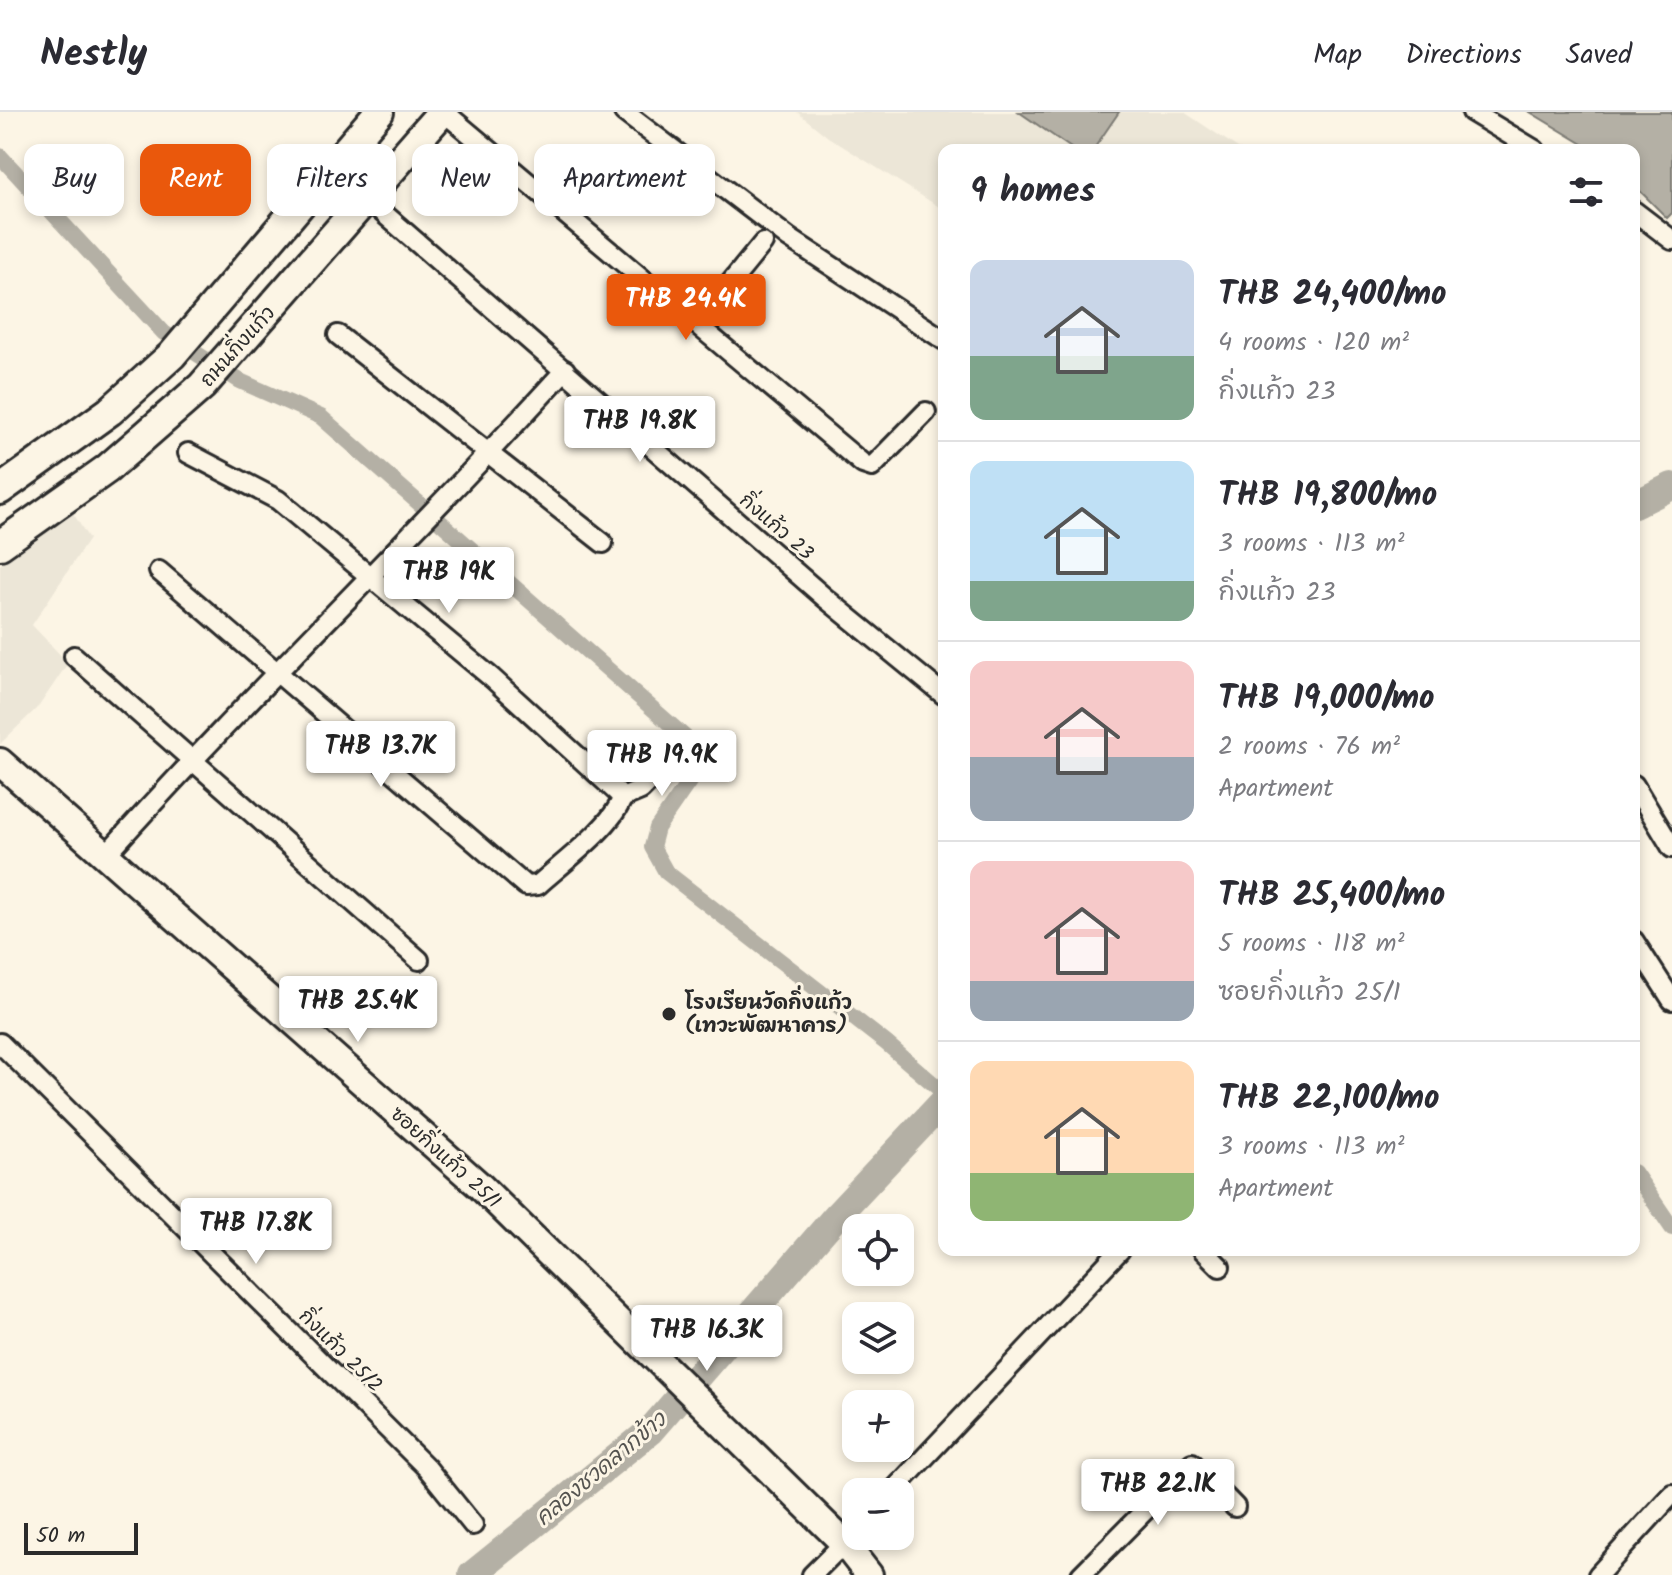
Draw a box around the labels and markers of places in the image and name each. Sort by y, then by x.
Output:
pin: THB 24.4K [594,274,778,342]
pin: THB 19.8K [548,396,732,464]
pin: THB 19K [375,547,523,615]
pin: THB 13.7K [289,721,473,789]
pin: THB 19.9K [570,730,754,798]
pin: THB 25.4K [266,976,450,1044]
place label: โรงเรียนวัดกิ่งแก้ว (เทวะพัฒนาคาร) [684,985,852,1043]
marker: โรงเรียนวัดกิ่งแก้ว (เทวะพัฒนาคาร) [660,1005,678,1023]
pin: THB 17.8K [164,1198,348,1266]
pin: THB 16.3K [615,1305,799,1373]
pin: THB 22.1K [1066,1459,1250,1527]

